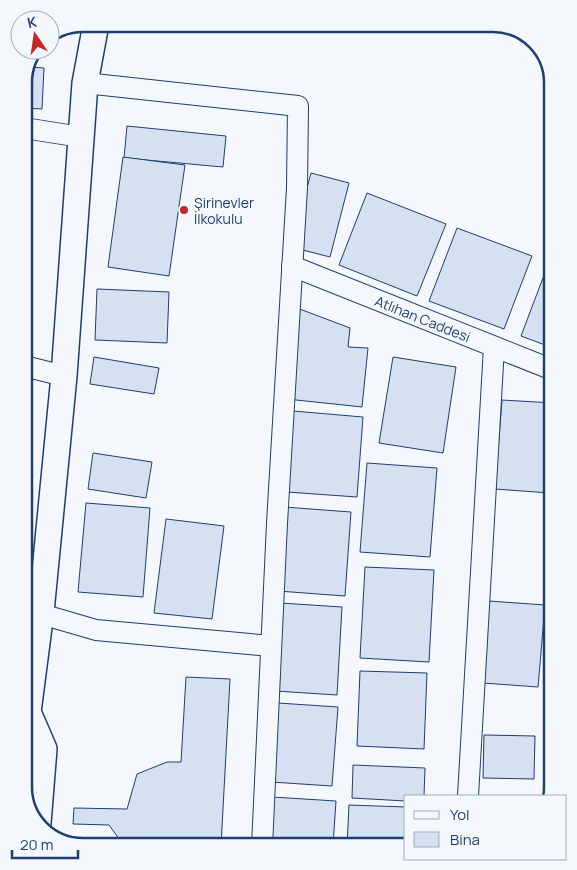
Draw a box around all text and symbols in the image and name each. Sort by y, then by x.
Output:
north arrow [10,10,60,60]
text: K [25,11,39,32]
place label: Şirinevler İlkokulu [194,193,254,228]
marker: Şirinevler İlkokulu [178,204,190,216]
street label: Atlıhan Caddesi [372,291,474,346]
legend [404,795,567,860]
text: Yol [450,804,470,825]
scale bar [12,828,79,860]
text: Bina [450,829,480,850]
text: 20 m [20,834,53,855]

